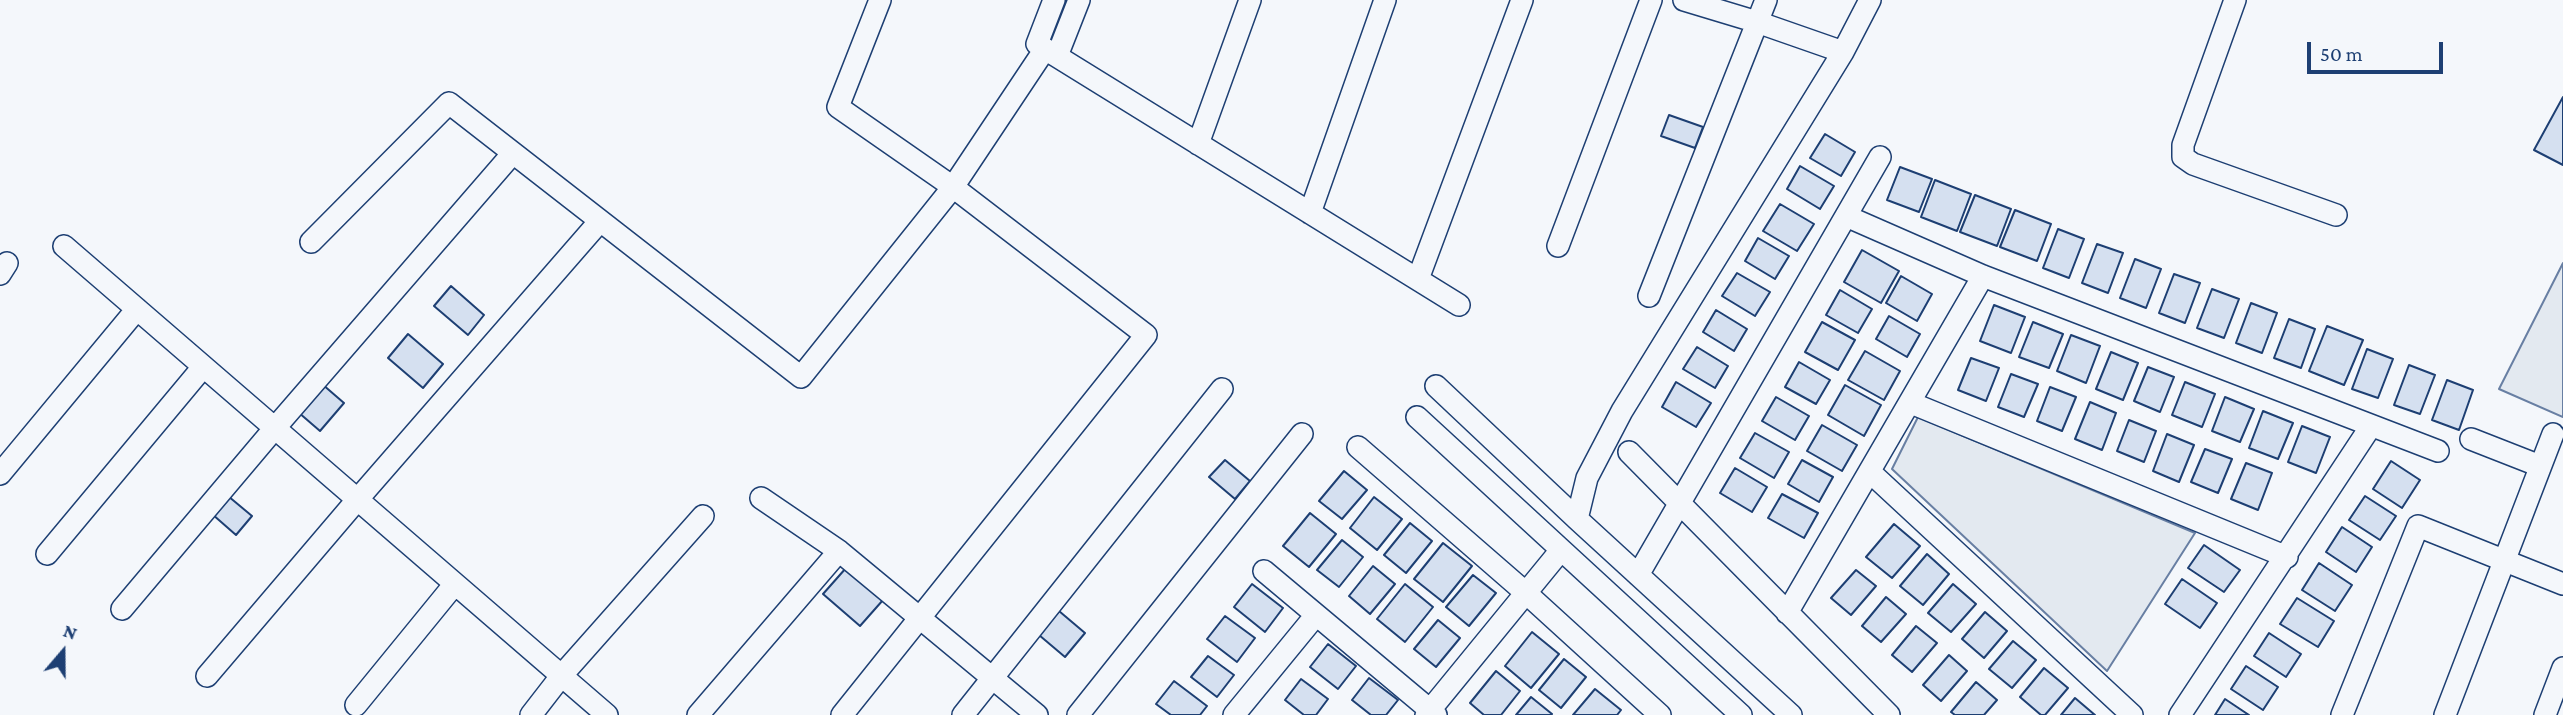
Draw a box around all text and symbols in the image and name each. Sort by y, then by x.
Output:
scale bar [2311,28,2448,72]
text: 50 m [2320,42,2363,66]
north arrow [28,617,98,687]
text: N [61,620,80,644]

